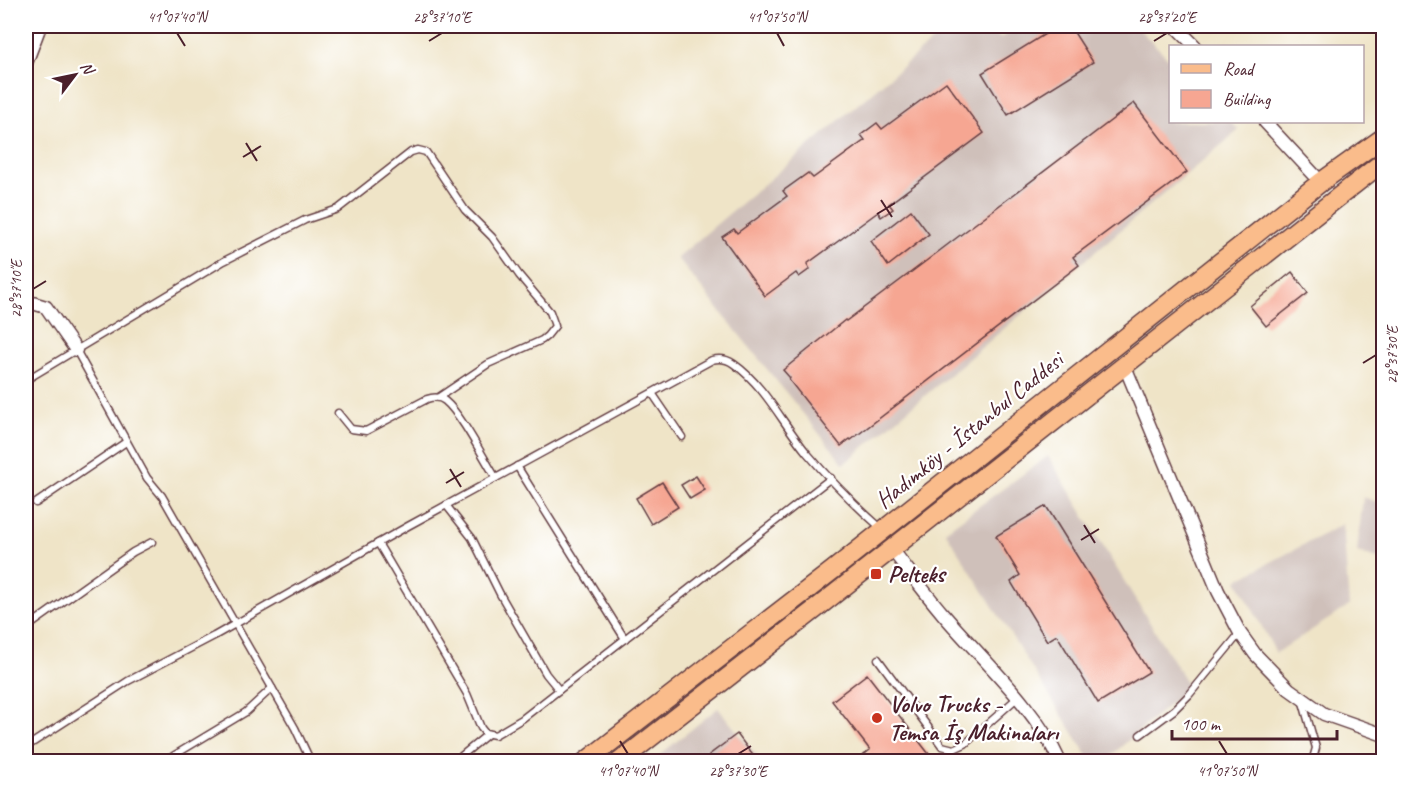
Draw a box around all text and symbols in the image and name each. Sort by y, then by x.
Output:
text: 41°07'40"N [147,8,210,27]
text: 28°37'10"E [413,8,473,27]
text: 41°07'50"N [747,8,810,27]
text: 28°37'20"E [1138,8,1198,27]
north arrow [45,45,105,105]
legend [1169,45,1364,123]
text: N [76,58,100,80]
text: Road [1223,58,1256,80]
text: Building [1223,88,1272,110]
text: 28°37'10"E [7,258,26,318]
text: 28°37'30"E [1383,324,1402,384]
street label: Hadımköy - İstanbul Caddesi [869,343,1071,515]
place label: Pelteks [888,559,947,589]
marker: Pelteks [869,567,883,581]
place label: Volvo Trucks - Temsa İş Makinaları [889,689,1060,747]
scale bar [1172,703,1337,741]
marker: Volvo Trucks - Temsa İş Makinaları [870,711,884,725]
text: 100 m [1181,713,1222,735]
text: 41°07'40"N [598,762,661,781]
text: 28°37'30"E [709,762,769,781]
text: 41°07'50"N [1197,762,1260,781]

